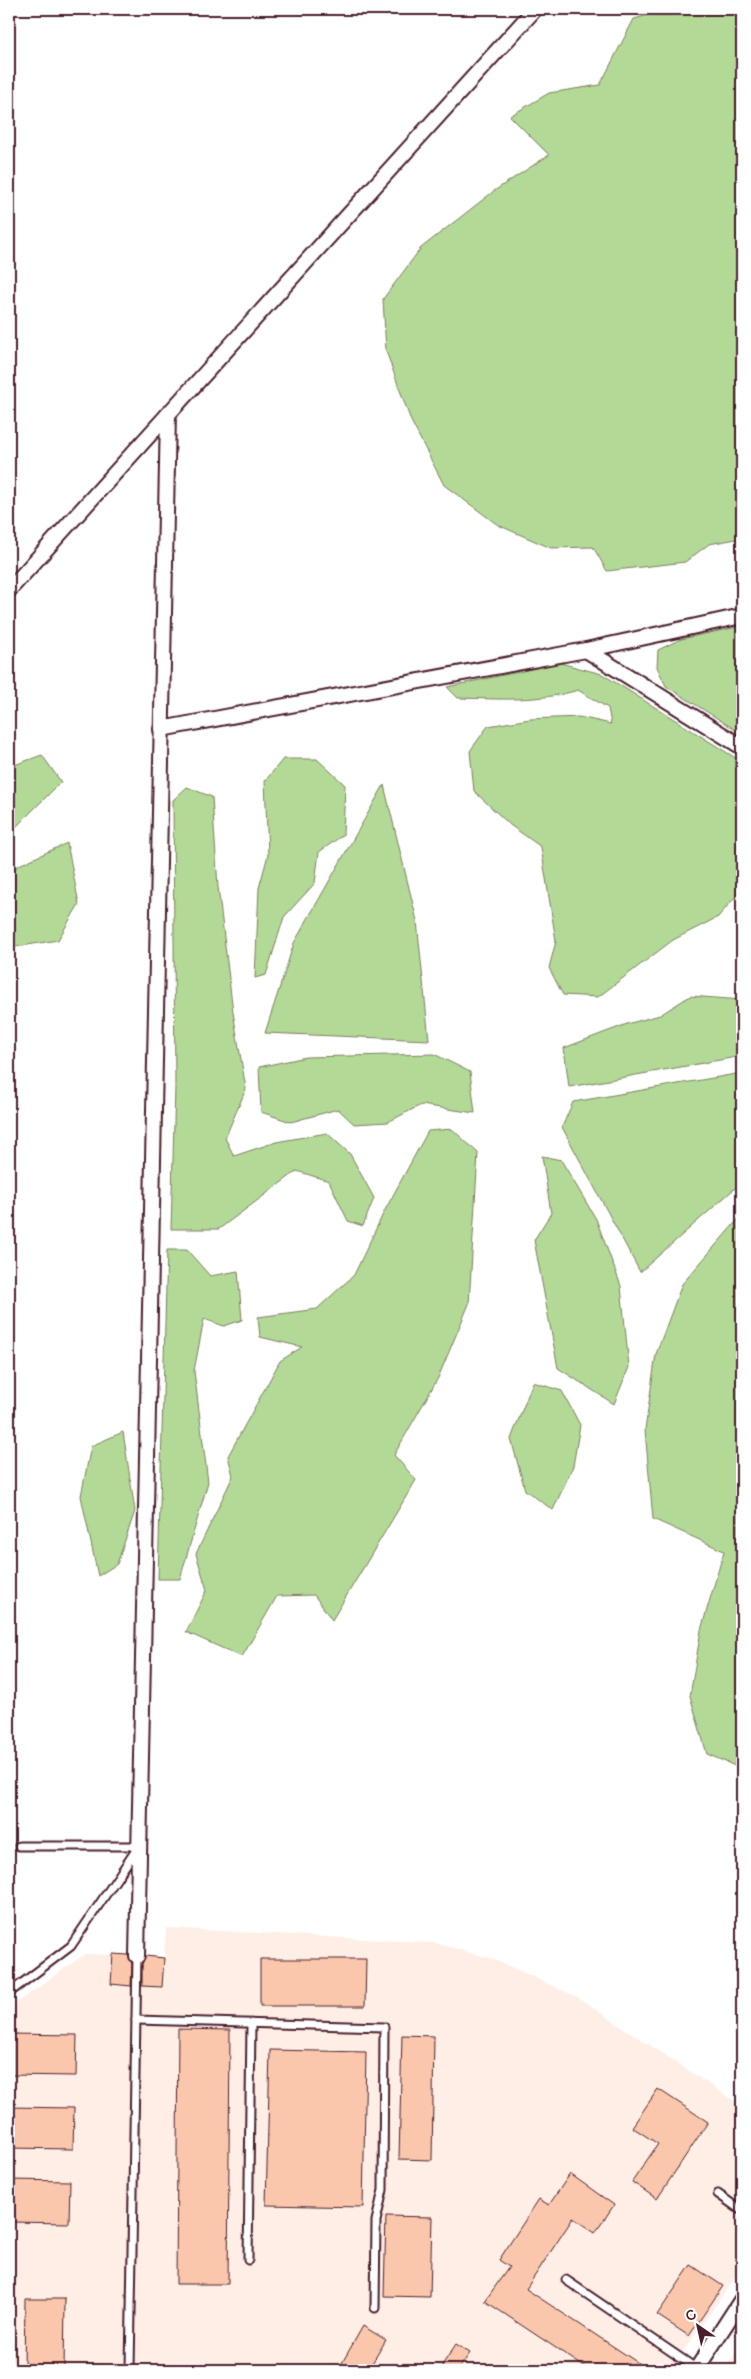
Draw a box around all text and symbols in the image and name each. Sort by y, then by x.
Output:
north arrow [674,2302,724,2352]
text: С [682,2306,700,2325]

